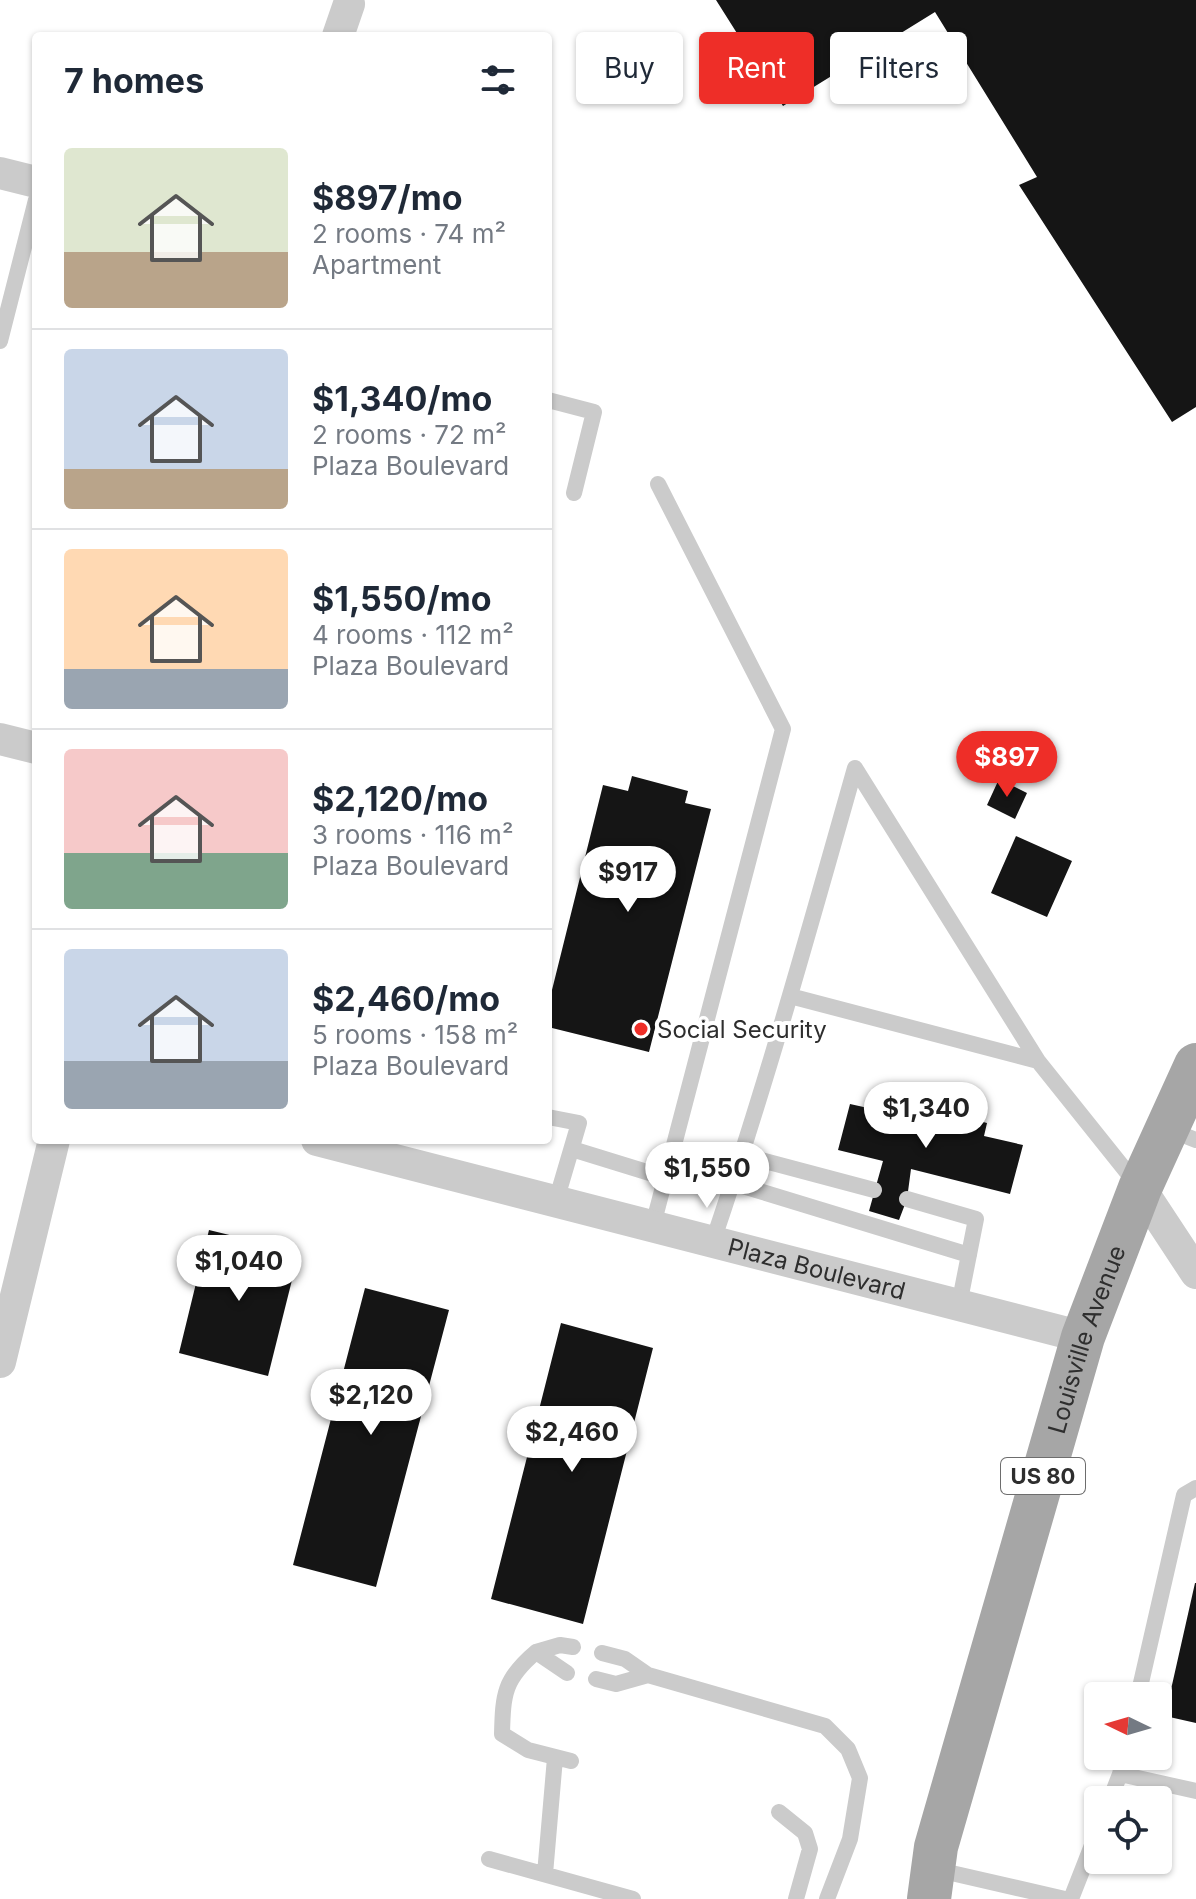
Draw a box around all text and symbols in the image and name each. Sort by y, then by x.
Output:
chip: Buy [576,32,683,104]
chip: Rent [699,32,814,104]
chip: Filters [830,32,967,104]
icon: filters [476,58,520,102]
text: 7 homes [64,60,204,101]
text: $897/mo [312,177,463,218]
icon: home [128,180,224,276]
text: 2 rooms · 74 m² [312,218,506,249]
text: Apartment [312,249,441,280]
text: $1,340/mo [312,378,492,419]
icon: home [128,381,224,477]
text: 2 rooms · 72 m² [312,419,506,450]
text: Plaza Boulevard [312,450,509,481]
text: $1,550/mo [312,578,492,619]
icon: home [128,581,224,677]
text: 4 rooms · 112 m² [312,619,514,650]
text: Plaza Boulevard [312,650,509,681]
pin: $897 [960,731,1054,799]
text: $897 [974,741,1040,772]
text: $2,120/mo [312,778,488,819]
icon: home [128,781,224,877]
text: 3 rooms · 116 m² [312,819,513,850]
pin: $917 [581,846,675,914]
text: Plaza Boulevard [312,850,509,881]
text: $917 [598,856,658,887]
text: $2,460/mo [312,978,500,1019]
icon: home [128,981,224,1077]
place label: Social Security [657,1015,827,1044]
text: 5 rooms · 158 m² [312,1019,518,1050]
marker: Social Security [632,1020,650,1038]
text: Plaza Boulevard [312,1050,509,1081]
pin: $1,340 [861,1082,991,1150]
text: $1,340 [882,1092,970,1123]
pin: $1,550 [642,1142,772,1210]
text: $1,550 [663,1152,751,1183]
street label: Plaza Boulevard [725,1232,908,1305]
pin: $1,040 [174,1235,304,1303]
street label: Louisville Avenue [1041,1241,1131,1437]
text: $1,040 [195,1245,283,1276]
pin: $2,120 [306,1369,436,1437]
text: $2,120 [329,1379,413,1410]
pin: $2,460 [507,1406,637,1474]
text: $2,460 [525,1416,619,1447]
road number: US 80 [1001,1458,1085,1494]
north arrow [1084,1682,1172,1770]
map controls [1084,1682,1172,1874]
button: locate [1084,1786,1172,1874]

